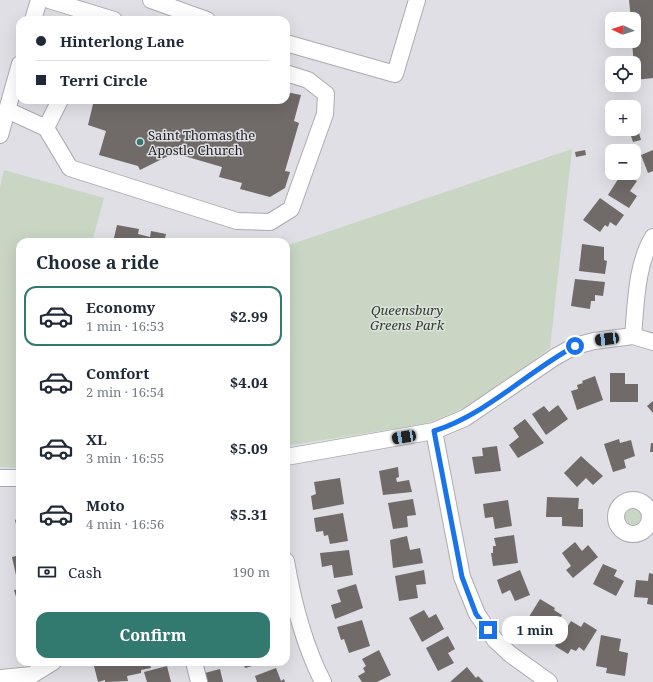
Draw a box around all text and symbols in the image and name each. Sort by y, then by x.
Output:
north arrow [605,12,641,48]
map controls [605,12,641,180]
text: Hinterlong Lane [60,31,184,51]
button: locate [605,56,641,92]
text: Terri Circle [60,70,148,90]
button: + [605,100,641,136]
place label: Saint Thomas the Apostle Church [148,126,255,159]
marker: Saint Thomas the Apostle Church [135,137,145,147]
button: − [605,144,641,180]
text: Choose a ride [36,250,159,274]
text: Economy [86,297,155,317]
icon: car [38,298,74,334]
park label: Queensbury Greens Park [370,301,445,334]
text: $2.99 [230,306,268,326]
text: 1 min · 16:53 [86,317,164,335]
car [594,332,620,346]
route start [566,337,584,355]
text: Comfort [86,363,149,383]
icon: car [38,364,74,400]
text: $4.04 [230,372,268,392]
text: 2 min · 16:54 [86,383,164,401]
text: XL [86,429,107,449]
car [391,429,417,445]
icon: car [38,430,74,466]
text: $5.09 [230,438,268,458]
text: 3 min · 16:55 [86,449,164,467]
text: Moto [86,495,125,515]
icon: car [38,496,74,532]
text: $5.31 [230,504,268,524]
text: 4 min · 16:56 [86,515,164,533]
icon: cash [36,561,58,583]
text: Cash [68,562,102,582]
text: 190 m [233,563,270,581]
button: Confirm [36,612,270,658]
callout: 1 min [502,616,568,644]
route end [479,621,497,639]
text: 1 min [517,621,553,639]

